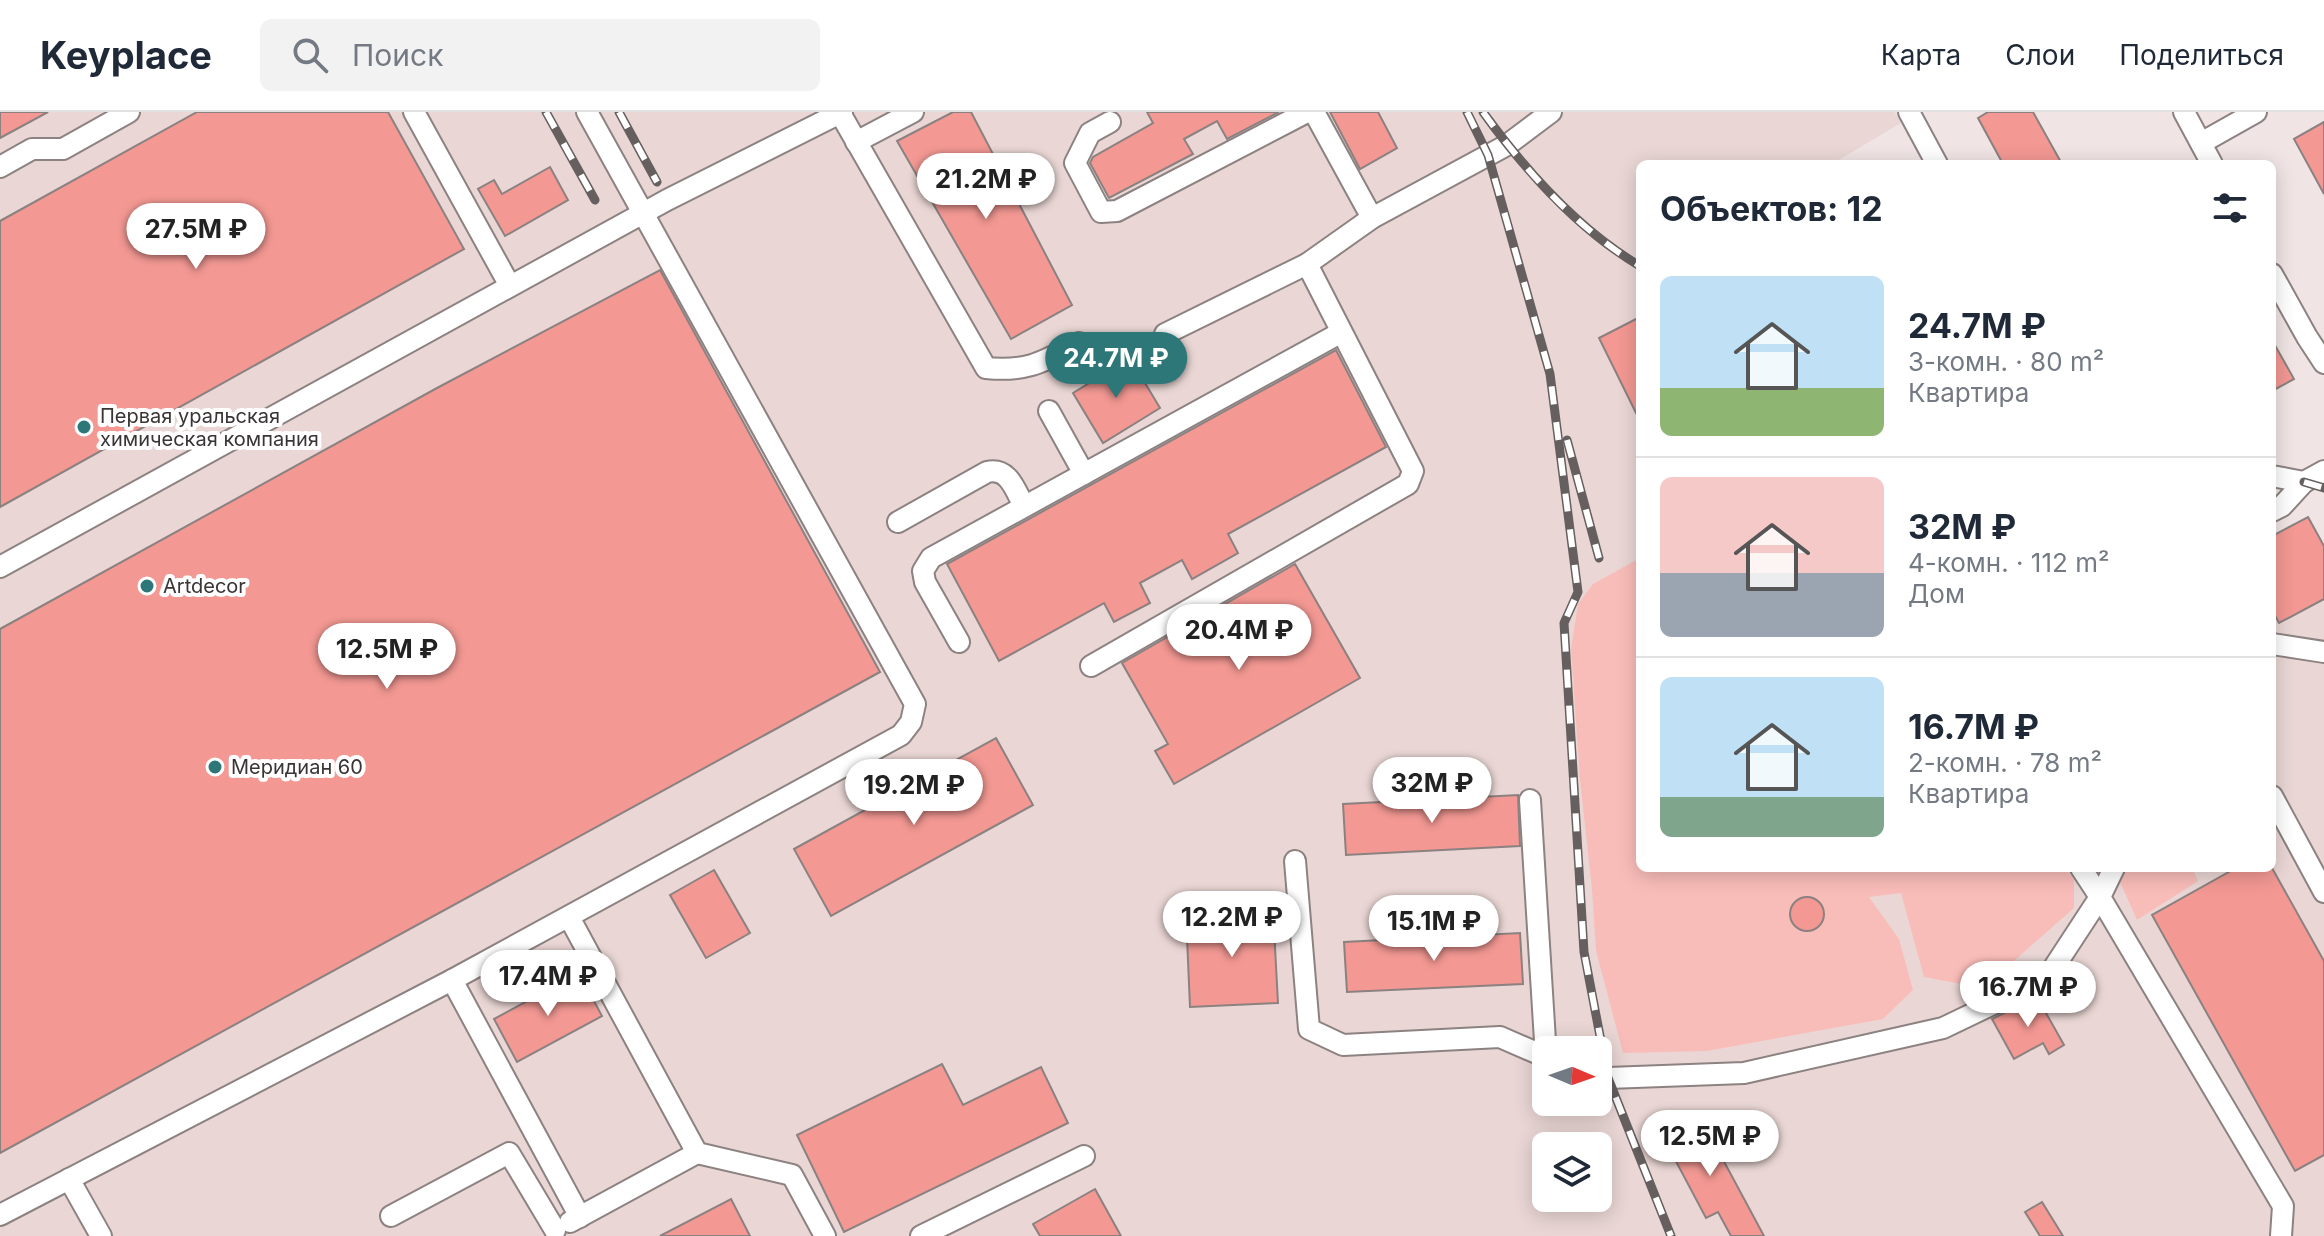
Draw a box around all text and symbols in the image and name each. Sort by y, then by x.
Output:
search box [260,19,820,91]
text: Keyplace [40,32,212,78]
icon: search [288,33,332,77]
text: Поиск [352,37,443,73]
text: Карта [1881,38,1961,72]
text: Слои [2005,38,2075,72]
text: Поделиться [2119,38,2284,72]
pin: 21.2M ₽ [912,153,1060,221]
text: 21.2M ₽ [935,163,1037,194]
icon: filters [2208,186,2252,230]
text: Объектов: 12 [1660,188,1883,229]
pin: 27.5M ₽ [122,203,270,271]
text: 27.5M ₽ [144,213,248,244]
text: 24.7M ₽ [1908,305,2046,346]
icon: home [1724,308,1820,404]
pin: 24.7M ₽ [1042,332,1190,400]
text: 24.7M ₽ [1063,342,1169,373]
text: 3-комн. · 80 m² [1908,346,2104,377]
text: Квартира [1908,377,2029,408]
place label: Первая уральская химическая компания [100,404,319,451]
marker: Первая уральская химическая компания [75,418,93,436]
text: 32M ₽ [1908,506,2016,547]
icon: home [1724,509,1820,605]
text: 4-комн. · 112 m² [1908,547,2109,578]
place label: Artdecor [163,574,246,598]
marker: Artdecor [138,577,156,595]
text: Дом [1908,578,1965,609]
pin: 20.4M ₽ [1165,604,1313,672]
text: 20.4M ₽ [1184,614,1294,645]
pin: 12.5M ₽ [313,623,461,691]
text: 12.5M ₽ [336,633,438,664]
text: 16.7M ₽ [1908,706,2039,747]
icon: home [1724,709,1820,805]
text: 2-комн. · 78 m² [1908,747,2102,778]
place label: Меридиан 60 [231,755,363,779]
pin: 32M ₽ [1376,757,1488,825]
marker: Меридиан 60 [206,758,224,776]
pin: 19.2M ₽ [840,759,988,827]
text: 32M ₽ [1391,767,1473,798]
text: 19.2M ₽ [863,769,965,800]
text: Квартира [1908,778,2029,809]
pin: 12.2M ₽ [1158,891,1306,959]
pin: 15.1M ₽ [1360,895,1508,963]
text: 12.2M ₽ [1181,901,1283,932]
text: 15.1M ₽ [1387,905,1481,936]
pin: 17.4M ₽ [474,950,622,1018]
text: 17.4M ₽ [498,960,598,991]
pin: 16.7M ₽ [1954,961,2102,1029]
text: 16.7M ₽ [1978,971,2078,1002]
north arrow [1532,1036,1612,1116]
map controls [1532,1036,1612,1212]
pin: 12.5M ₽ [1636,1110,1784,1178]
text: 12.5M ₽ [1659,1120,1761,1151]
button: layers [1532,1132,1612,1212]

